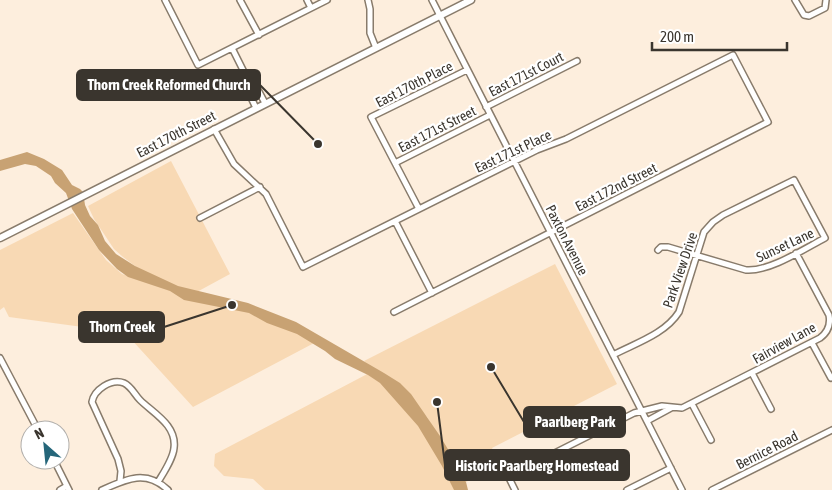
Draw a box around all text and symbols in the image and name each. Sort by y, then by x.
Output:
scale bar [652,20,787,52]
text: 200 m [660,28,694,45]
street label: East 171st Court [486,48,566,100]
street label: East 170th Place [373,58,455,110]
callout: Thorn Creek Reformed Church [77,70,260,100]
text: Thorn Creek Reformed Church [88,76,250,93]
street label: East 171st Street [396,103,478,155]
street label: East 170th Street [134,107,218,161]
street label: East 171st Place [472,126,554,176]
street label: East 172nd Street [573,160,659,214]
street label: Paxton Avenue [542,202,592,278]
street label: Sunset Lane [754,225,816,265]
street label: Park View Drive [660,230,700,310]
callout: Thorn Creek [79,312,164,342]
text: Thorn Creek [89,318,155,335]
street label: Fairview Lane [750,319,818,367]
callout: Paarlberg Park [524,407,625,437]
text: Paarlberg Park [535,413,616,430]
north arrow [20,420,70,470]
text: N [32,424,46,442]
street label: Bernice Road [733,428,801,472]
callout: Historic Paarlberg Homestead [445,450,629,480]
text: Historic Paarlberg Homestead [455,457,619,474]

